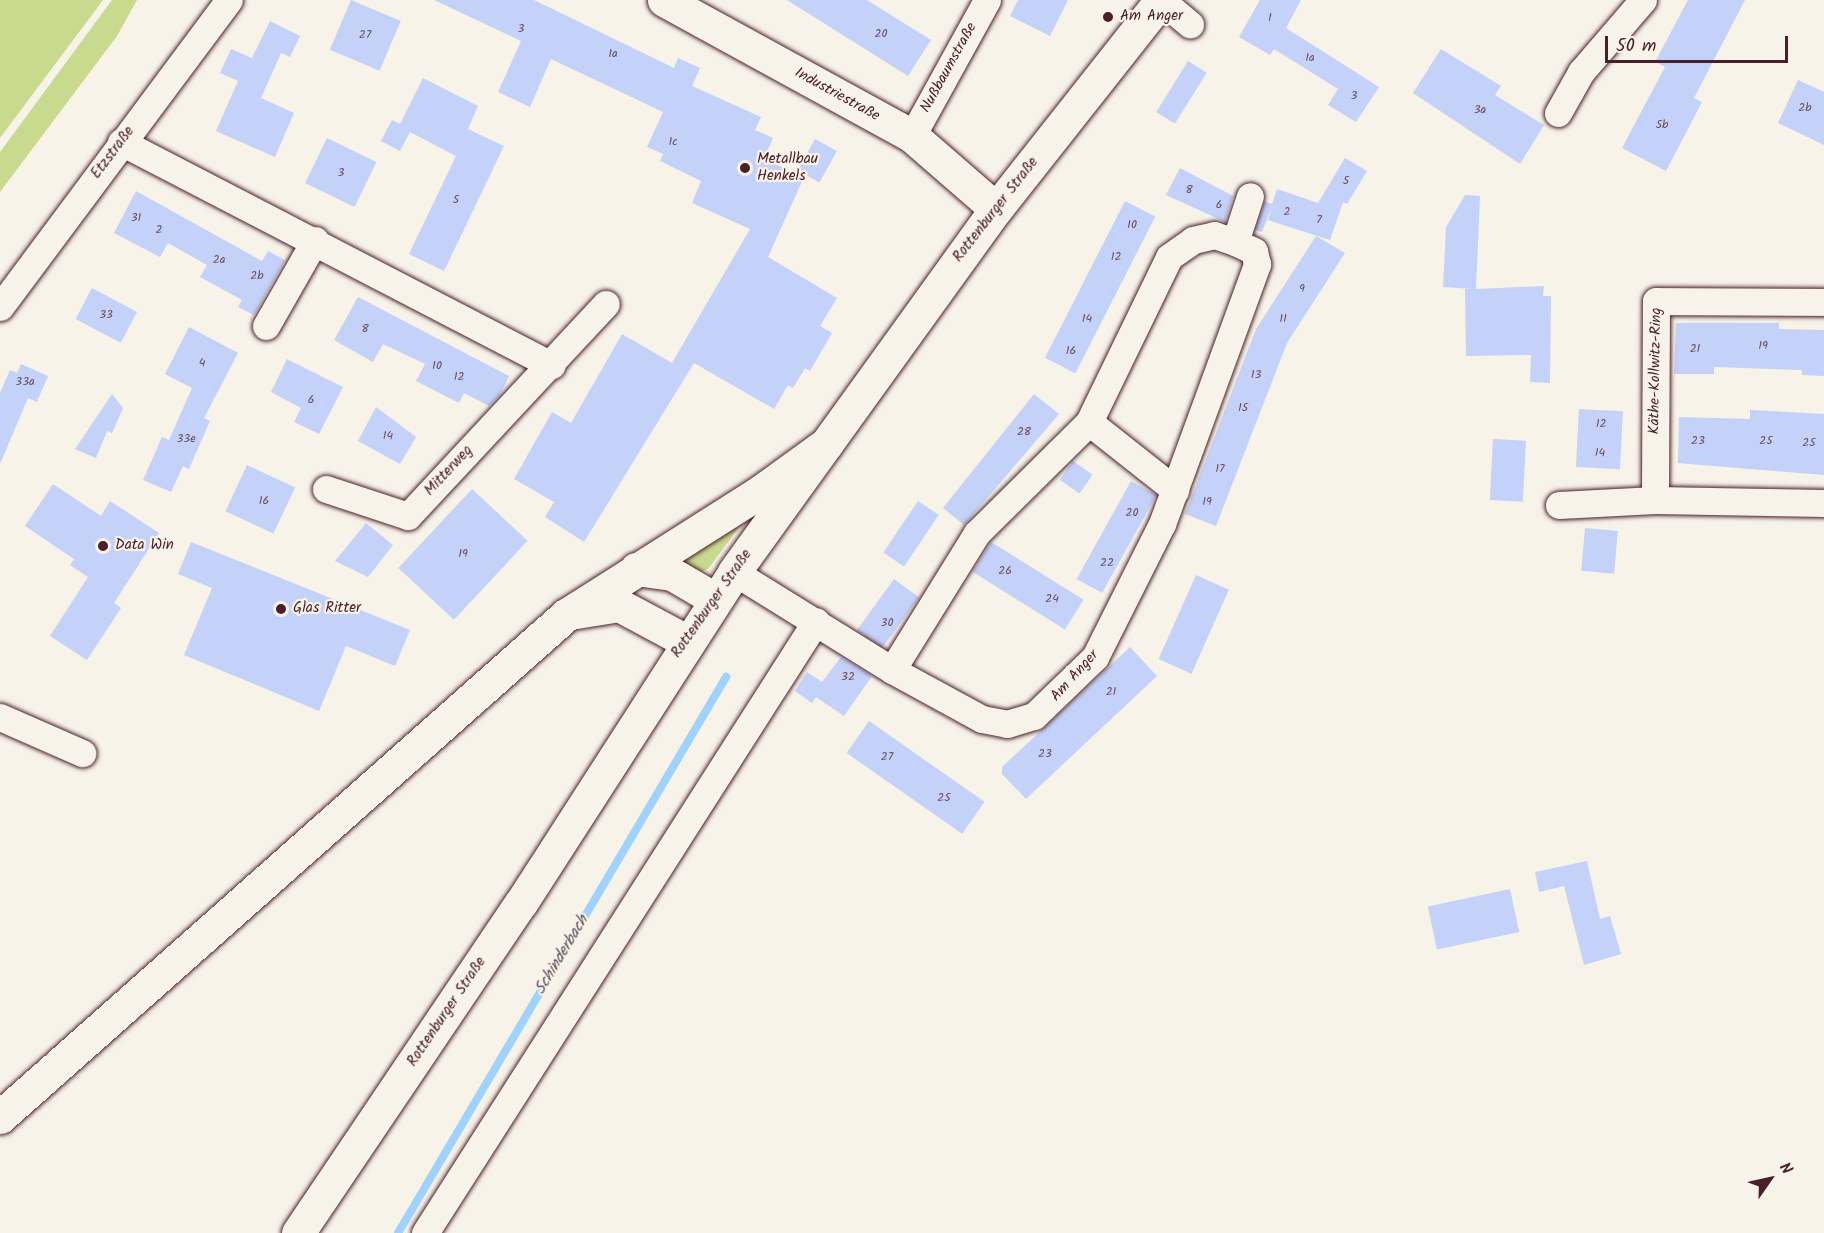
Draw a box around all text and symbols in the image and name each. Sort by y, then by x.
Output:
place label: Am Anger [1120,8,1183,26]
marker: Am Anger [1101,10,1115,24]
house number: 1 [1268,11,1272,25]
street label: Nußbaumstraße [917,20,981,116]
house number: 3 [518,22,524,36]
scale bar [1608,24,1791,62]
house number: 20 [875,27,887,41]
house number: 27 [359,28,371,42]
text: 50 m [1616,32,1656,61]
house number: 1a [608,47,618,61]
house number: 1a [1305,51,1315,65]
street label: Industriestraße [791,64,883,126]
house number: 3 [1351,89,1357,103]
house number: 2b [1798,101,1812,115]
house number: 3a [1474,103,1486,117]
house number: 5b [1656,118,1668,132]
street label: Etzstraße [87,123,139,183]
house number: 1c [668,135,678,149]
place label: Metallbau Henkels [757,150,818,185]
street label: Rottenburger Straße [949,154,1043,266]
marker: Metallbau Henkels [738,161,752,175]
house number: 3 [338,166,344,180]
house number: 5 [1343,174,1349,188]
house number: 8 [1185,183,1193,197]
house number: 5 [453,193,459,207]
house number: 6 [1216,198,1222,212]
house number: 2 [1284,205,1290,219]
house number: 31 [131,211,141,225]
house number: 7 [1316,213,1322,227]
house number: 10 [1127,218,1137,232]
house number: 2 [156,223,162,237]
house number: 12 [1111,250,1121,264]
house number: 2a [213,253,225,267]
house number: 2b [250,269,264,283]
house number: 9 [1299,282,1305,296]
street label: Käthe-Kollwitz-Ring [1646,307,1666,435]
house number: 33 [99,308,113,322]
house number: 14 [1082,312,1092,326]
house number: 11 [1279,312,1287,326]
house number: 8 [361,322,369,336]
house number: 19 [1758,339,1768,353]
house number: 21 [1690,342,1700,356]
house number: 16 [1066,344,1076,358]
house number: 4 [199,356,205,370]
house number: 10 [432,359,442,373]
house number: 13 [1251,368,1261,382]
house number: 12 [454,370,464,384]
house number: 33a [15,375,35,389]
house number: 6 [308,393,314,407]
house number: 15 [1238,401,1248,415]
house number: 12 [1596,417,1606,431]
house number: 28 [1017,425,1031,439]
house number: 14 [383,429,393,443]
house number: 33e [176,432,196,446]
house number: 23 [1691,434,1705,448]
house number: 25 [1759,434,1773,448]
house number: 25 [1802,436,1816,450]
street label: Mitterweg [421,442,477,500]
house number: 14 [1595,446,1605,460]
house number: 17 [1215,462,1225,476]
house number: 16 [259,494,269,508]
house number: 19 [1202,495,1212,509]
house number: 20 [1126,506,1138,520]
place label: Data Win [115,537,174,555]
marker: Data Win [96,539,110,553]
street label: Rottenburger Straße [668,546,756,662]
house number: 19 [458,547,468,561]
house number: 22 [1100,556,1114,570]
house number: 26 [998,564,1012,578]
house number: 24 [1045,592,1059,606]
place label: Glas Ritter [293,600,361,618]
marker: Glas Ritter [274,602,288,616]
house number: 30 [881,616,893,630]
street label: Am Anger [1047,647,1103,705]
house number: 32 [841,670,855,684]
house number: 21 [1106,685,1116,699]
house number: 23 [1038,747,1052,761]
house number: 27 [881,750,893,764]
house number: 25 [937,791,951,805]
water label: Schinderbach [531,912,593,998]
street label: Rottenburger Straße [404,954,490,1070]
north arrow [1740,1149,1800,1209]
text: N [1772,1157,1799,1180]

